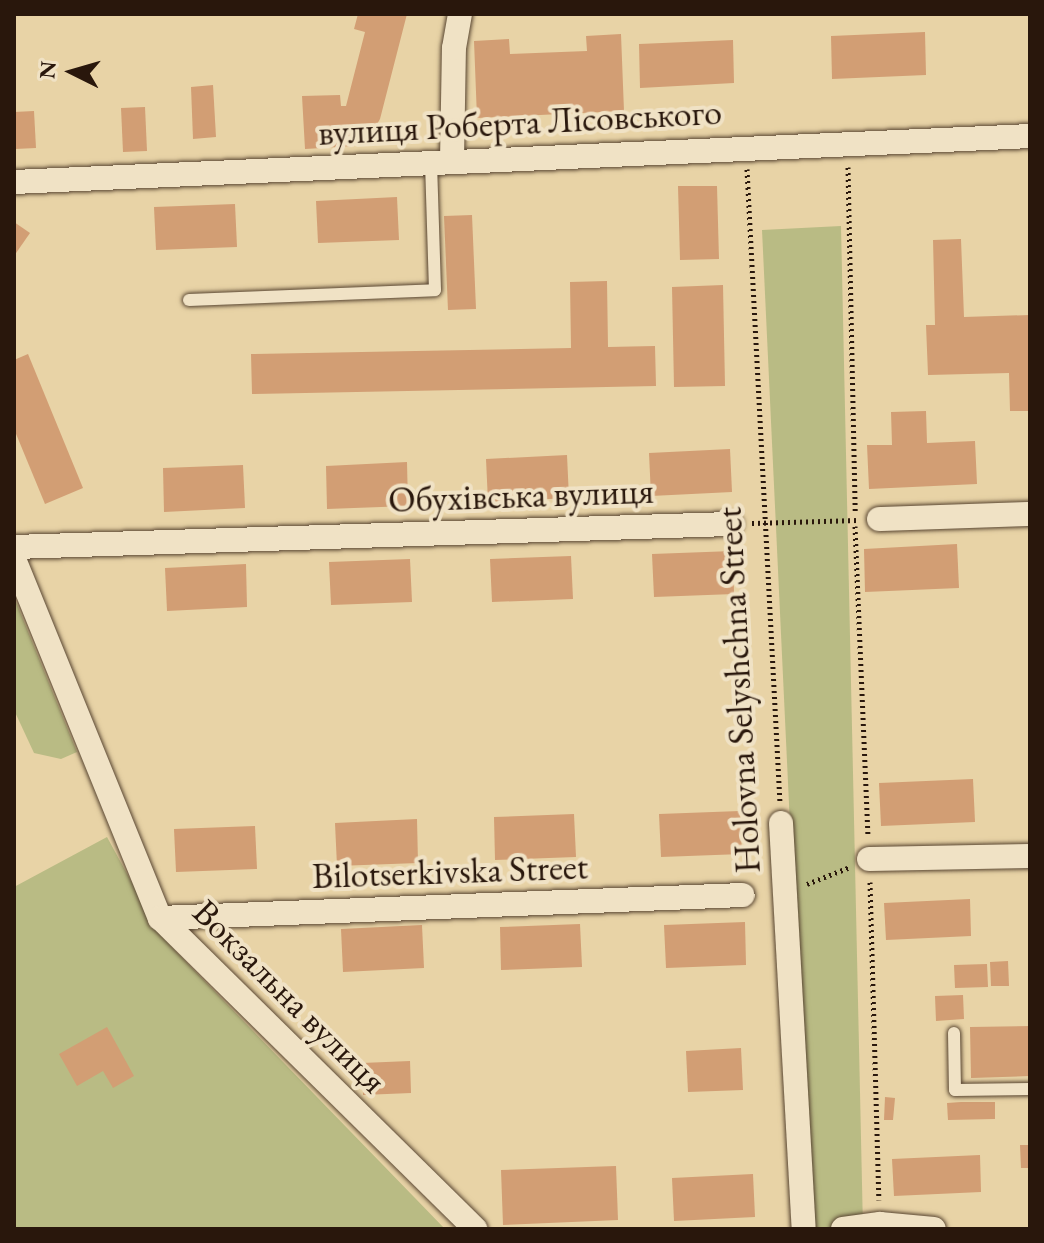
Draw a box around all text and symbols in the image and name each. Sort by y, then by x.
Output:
north arrow [32,32,112,112]
text: N [32,60,63,80]
street label: вулиця Роберта Лісовського [317,90,723,154]
street label: Обухівська вулиця [387,469,655,521]
street label: Holovna Selyshchna Street [707,506,769,874]
street label: Bilotserkivska Street [311,845,589,897]
street label: Вокзальна вулиця [184,890,396,1102]

